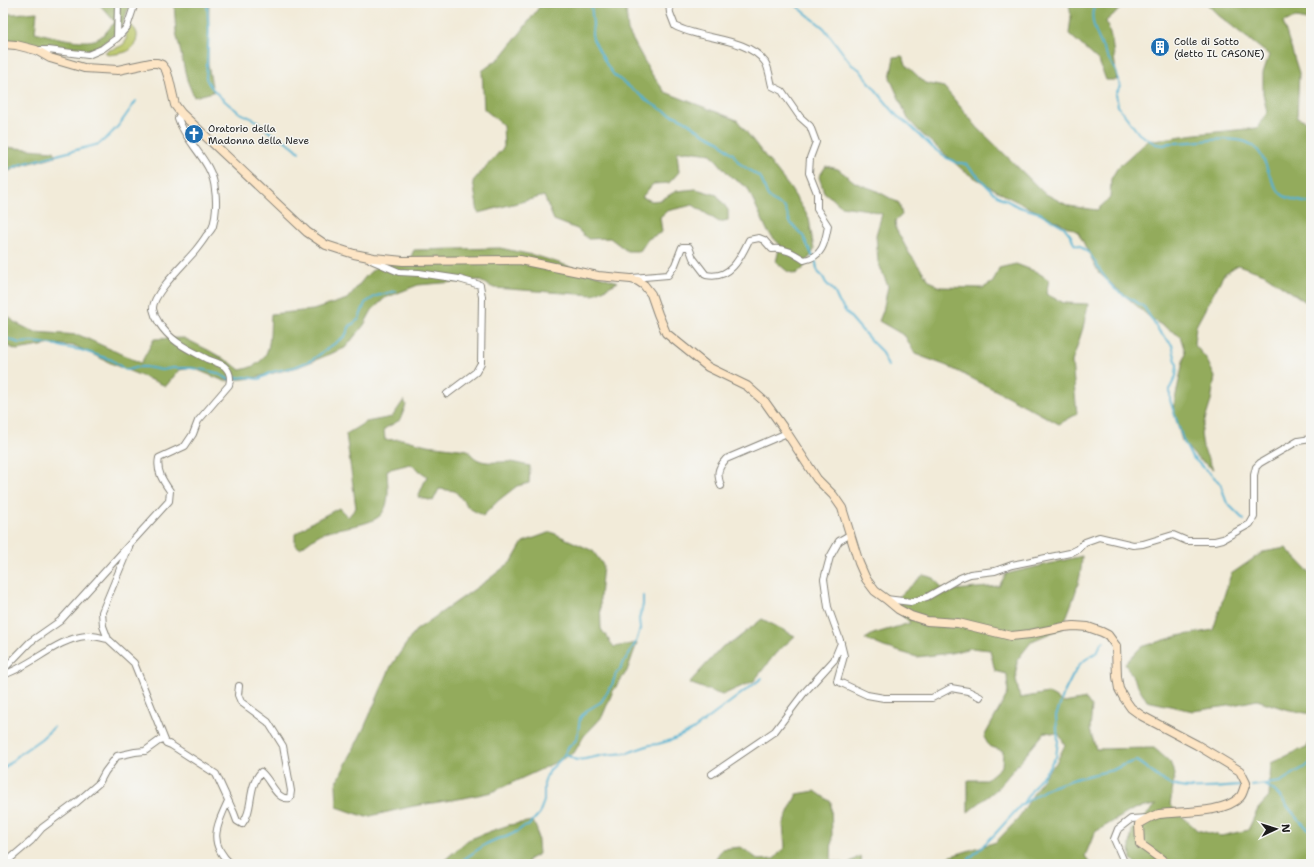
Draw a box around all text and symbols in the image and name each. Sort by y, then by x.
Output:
place label: Colle di Sotto (detto IL CASONE) [1174,35,1264,60]
building icon: Colle di Sotto (detto IL CASONE) [1149,36,1171,58]
place label: Oratorio della Madonna della Neve [208,122,309,147]
church icon: Oratorio della Madonna della Neve [183,123,205,145]
north arrow [1256,809,1296,849]
text: N [1278,823,1293,833]

